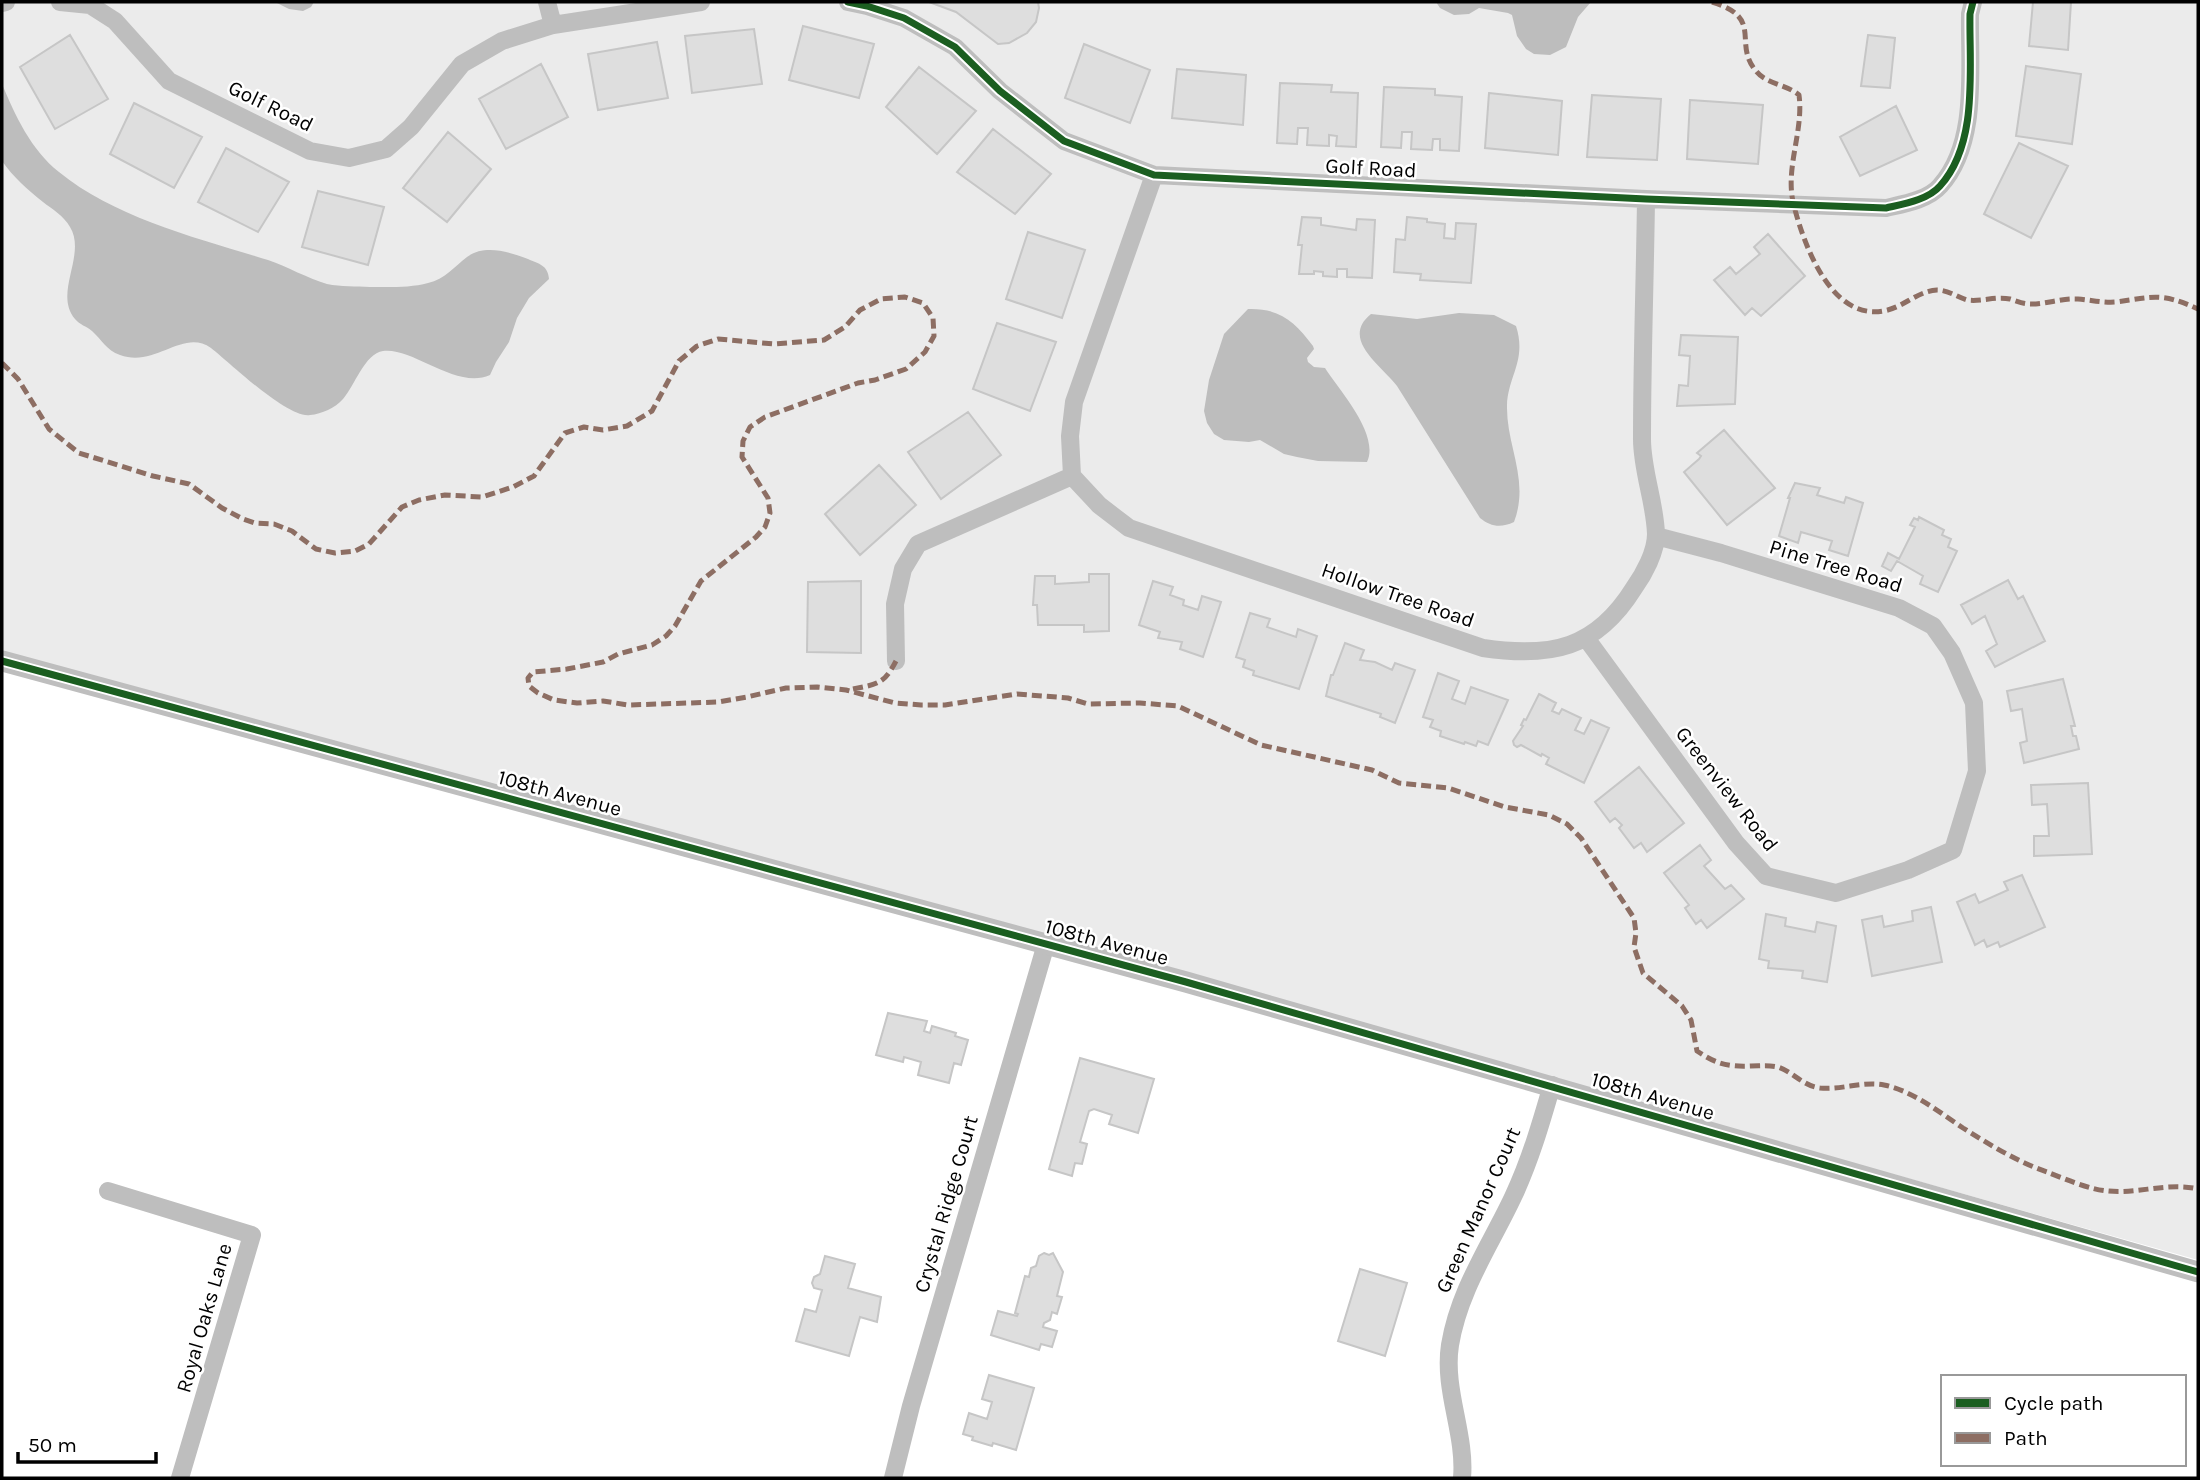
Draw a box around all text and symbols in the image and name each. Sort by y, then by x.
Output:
street label: Golf Road [225,75,317,137]
street label: Golf Road [1325,154,1417,182]
street label: Pine Tree Road [1767,534,1905,598]
street label: Hollow Tree Road [1318,558,1478,632]
street label: Greenview Road [1671,722,1783,856]
street label: 108th Avenue [496,765,624,821]
street label: 108th Avenue [1043,914,1171,970]
street label: 108th Avenue [1589,1067,1717,1125]
street label: Crystal Ridge Court [909,1112,983,1295]
street label: Green Manor Court [1431,1123,1525,1297]
street label: Royal Oaks Lane [171,1241,237,1395]
legend [1941,1375,2186,1466]
text: Cycle path [2004,1391,2104,1415]
scale bar [18,1420,156,1464]
text: Path [2004,1426,2048,1450]
text: 50 m [28,1433,77,1457]

